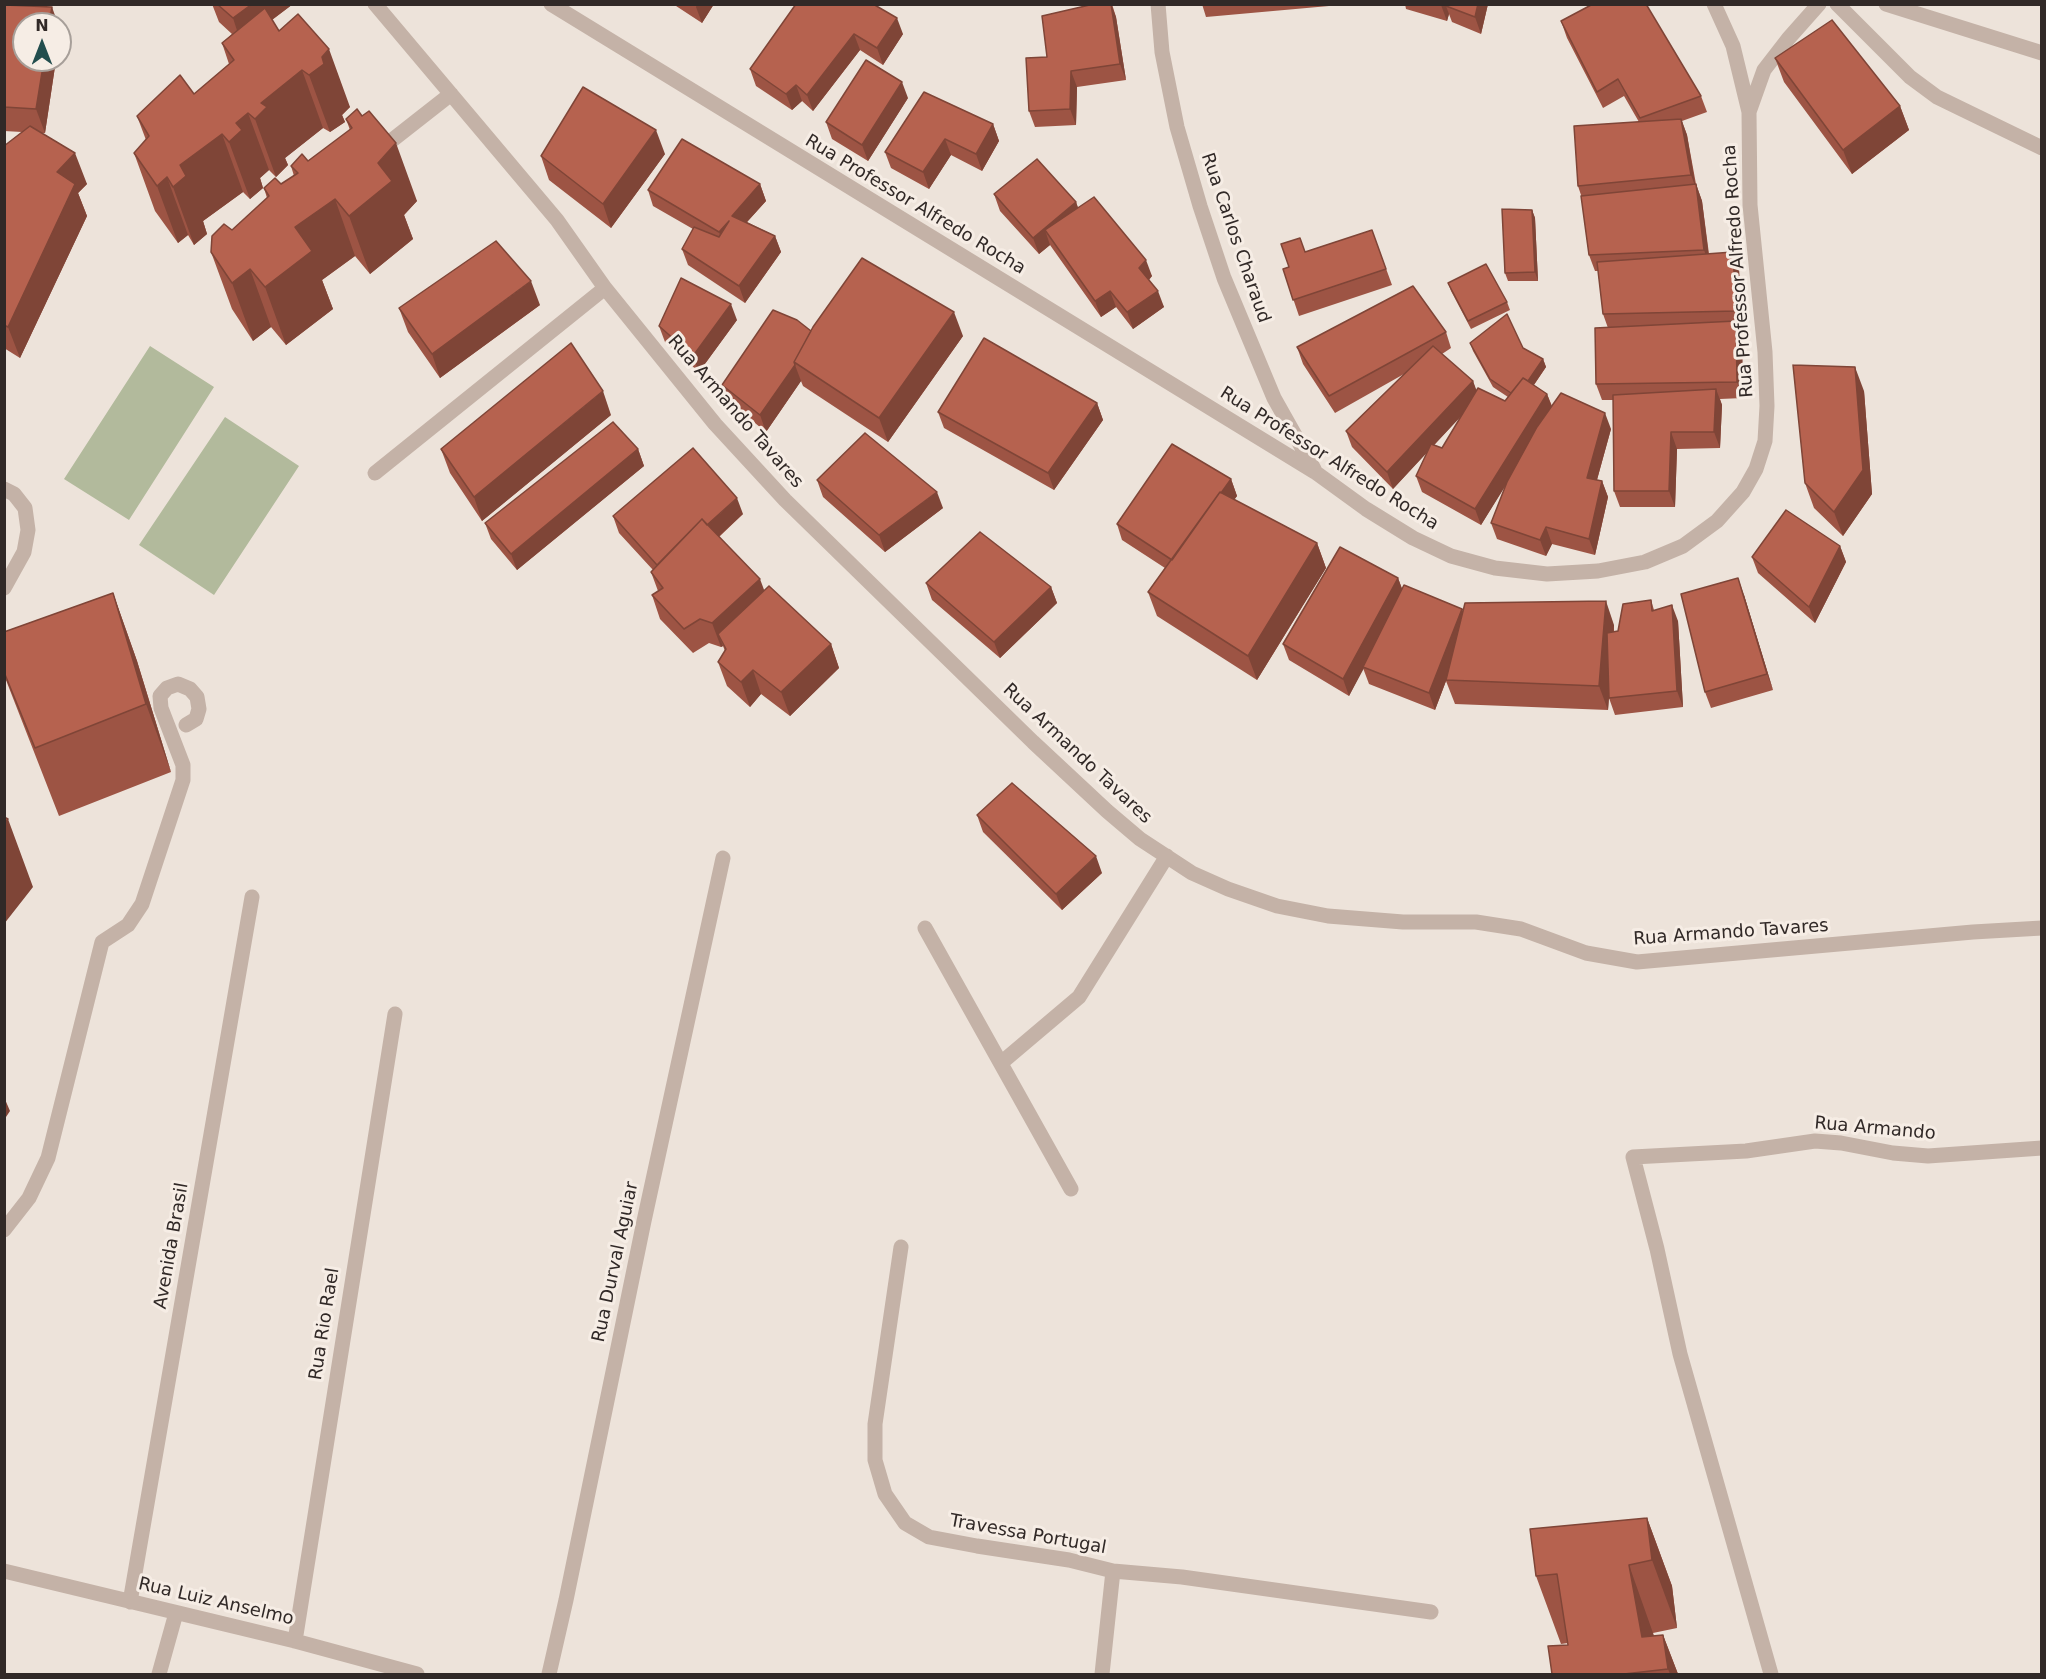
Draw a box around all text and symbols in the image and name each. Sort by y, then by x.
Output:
north arrow [12,12,72,72]
text: N [35,16,49,35]
street label: Rua Professor Alfredo Rocha [801,130,1029,280]
street label: Rua Professor Alfredo Rocha [1719,144,1759,398]
street label: Rua Carlos Charaud [1196,150,1274,326]
street label: Rua Armando Tavares [663,331,807,493]
street label: Rua Professor Alfredo Rocha [1216,383,1442,535]
street label: Rua Armando Tavares [998,679,1156,829]
street label: Rua Armando Tavares [1633,915,1829,951]
street label: Rua Armando [1813,1113,1937,1145]
street label: Rua Durval Aguiar [588,1180,644,1344]
street label: Avenida Brasil [150,1181,194,1311]
street label: Rua Rio Rael [305,1266,345,1382]
street label: Travessa Portugal [948,1511,1108,1559]
street label: Rua Luiz Anselmo [136,1574,296,1630]

